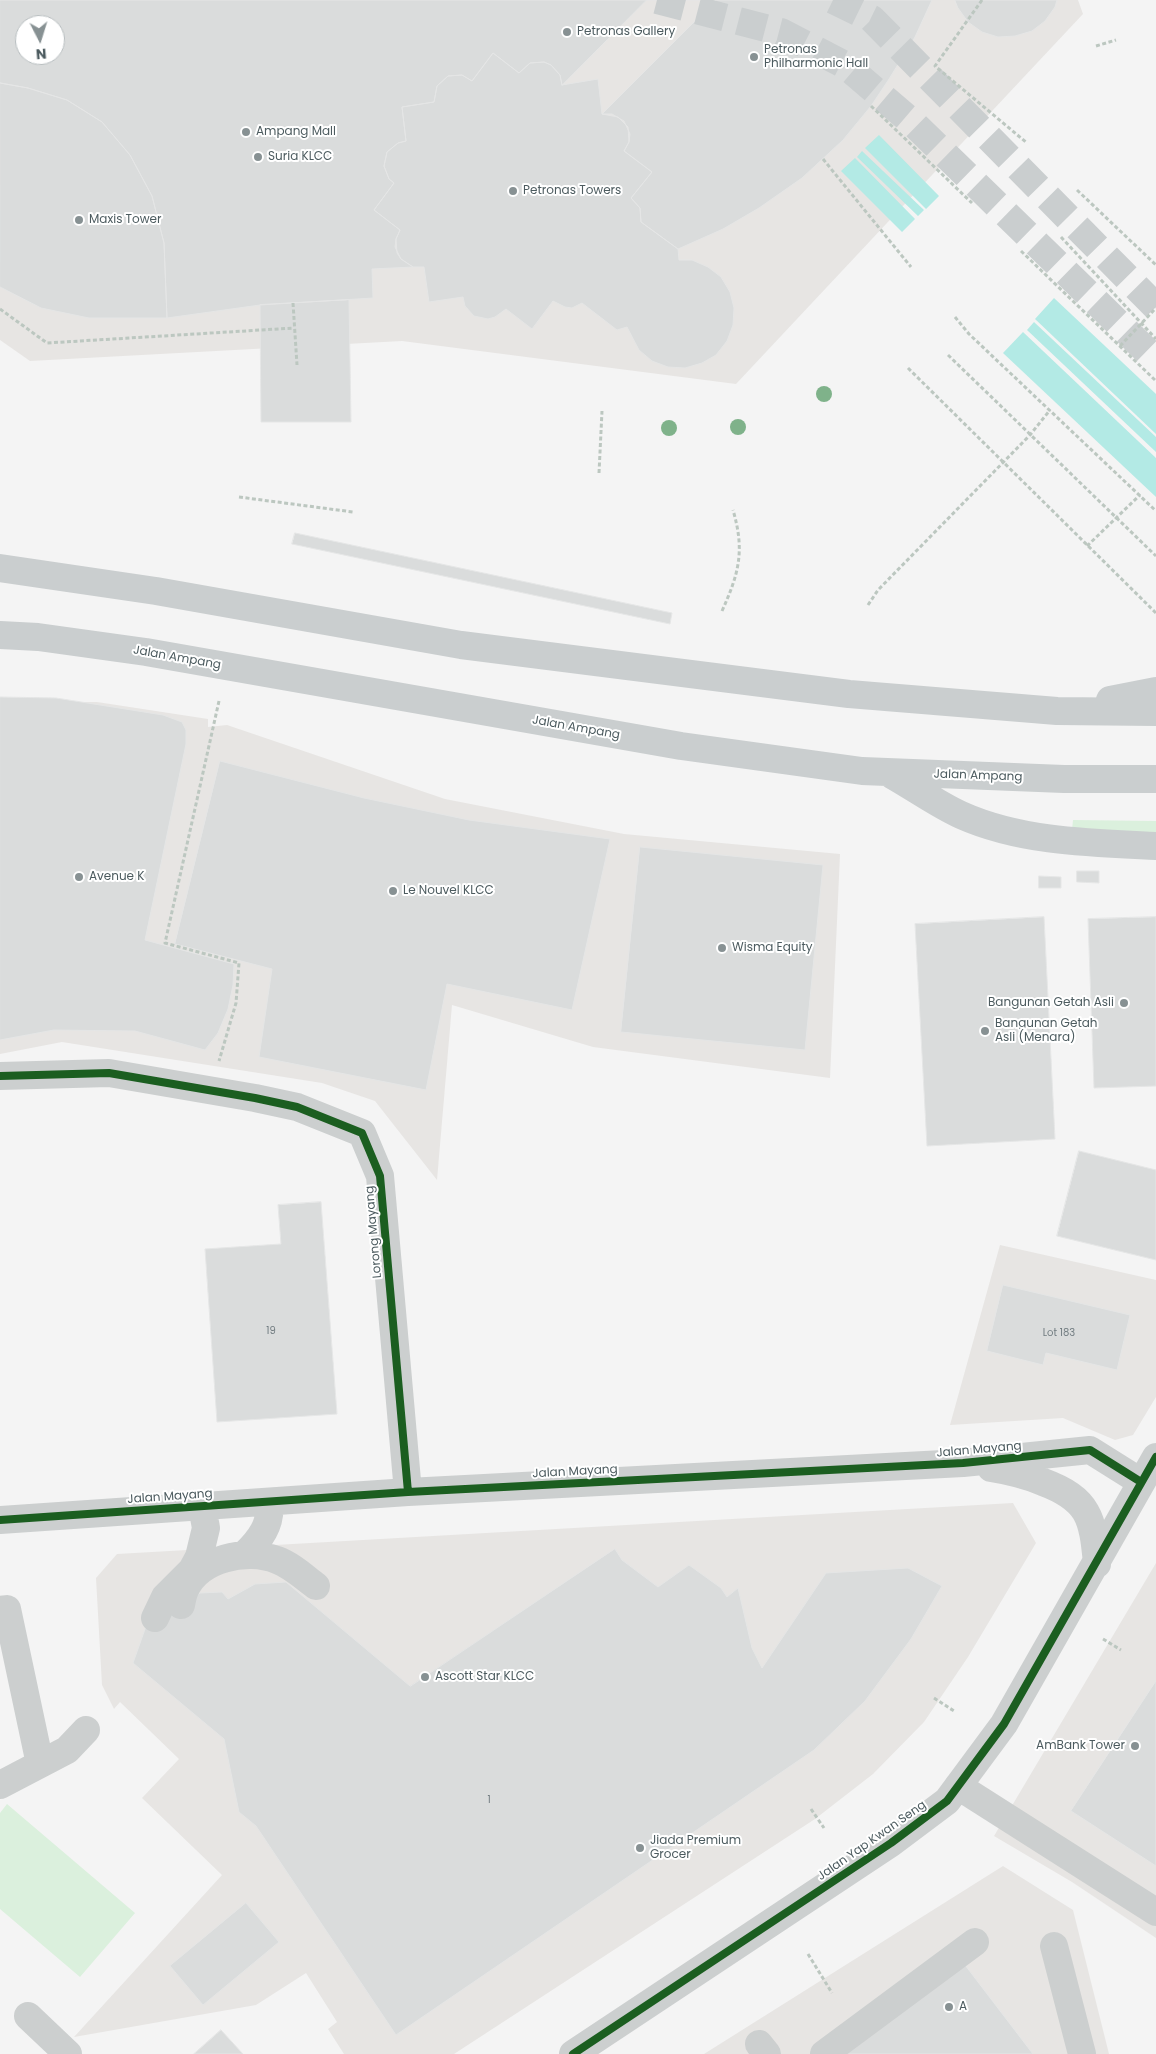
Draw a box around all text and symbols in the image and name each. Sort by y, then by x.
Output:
north arrow [15,15,65,65]
place label: Petronas Gallery [577,25,675,39]
marker: Petronas Gallery [561,26,573,38]
place label: Petronas Philharmonic Hall [764,43,868,71]
text: N [35,44,47,64]
marker: Petronas Philharmonic Hall [748,51,760,63]
place label: Ampang Mall [256,125,336,139]
marker: Ampang Mall [240,126,252,138]
place label: Suria KLCC [268,150,332,164]
marker: Suria KLCC [252,151,264,163]
place label: Petronas Towers [523,184,621,198]
marker: Petronas Towers [507,185,519,197]
place label: Maxis Tower [89,213,162,227]
marker: Maxis Tower [73,214,85,226]
street label: Jalan Ampang [132,643,222,673]
street label: Jalan Ampang [531,713,621,743]
street label: Jalan Ampang [933,767,1023,785]
place label: Avenue K [89,870,144,884]
marker: Avenue K [73,871,85,883]
place label: Le Nouvel KLCC [403,884,494,898]
marker: Le Nouvel KLCC [387,885,399,897]
place label: Wisma Equity [732,941,813,955]
marker: Wisma Equity [716,942,728,954]
place label: Bangunan Getah Asli [988,996,1114,1010]
marker: Bangunan Getah Asli [1118,997,1130,1009]
place label: Bangunan Getah Asli (Menara) [995,1017,1098,1045]
marker: Bangunan Getah Asli (Menara) [979,1025,991,1037]
street label: Lorong Mayang [363,1185,385,1279]
house number: 19 [266,1325,276,1337]
house number: Lot 183 [1043,1327,1075,1339]
street label: Jalan Mayang [936,1439,1022,1461]
street label: Jalan Mayang [532,1463,618,1481]
street label: Jalan Mayang [127,1487,213,1507]
place label: Ascott Star KLCC [435,1670,534,1684]
marker: Ascott Star KLCC [419,1671,431,1683]
place label: AmBank Tower [1036,1739,1125,1753]
marker: AmBank Tower [1129,1740,1141,1752]
house number: 1 [487,1794,491,1806]
street label: Jalan Yap Kwan Seng [815,1798,929,1884]
place label: Jiada Premium Grocer [650,1834,741,1862]
marker: Jiada Premium Grocer [634,1842,646,1854]
place label: A [959,2000,967,2014]
marker: A [943,2001,955,2013]

